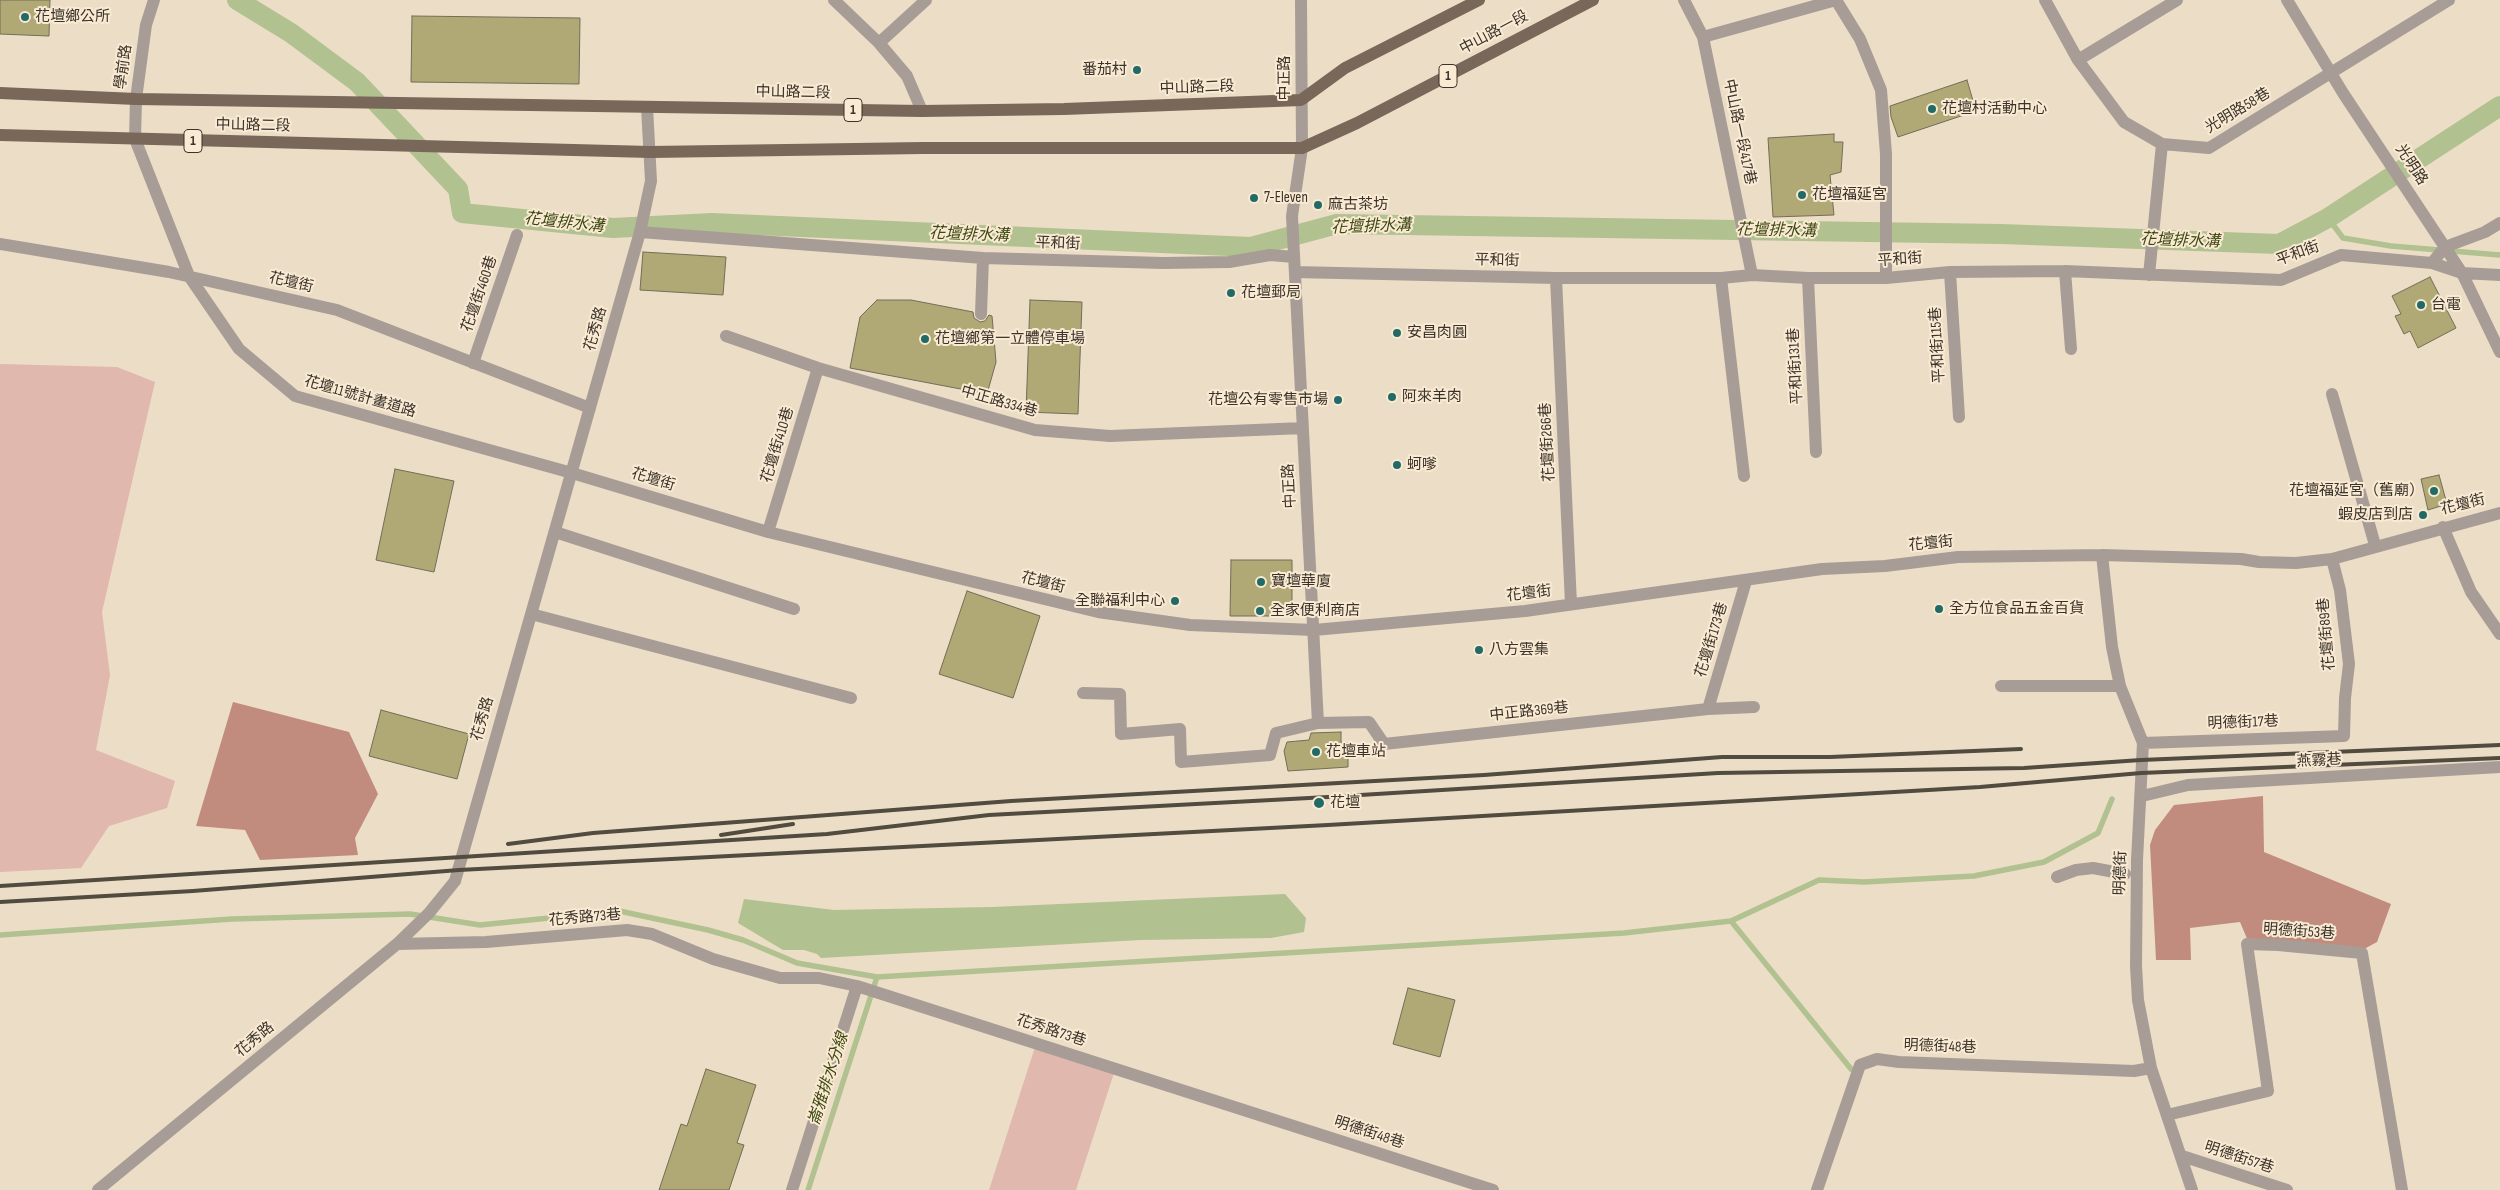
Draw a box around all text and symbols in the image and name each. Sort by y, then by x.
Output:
street label: 中山路一段 [1457,7,1531,59]
place label: 花壇鄉公所 [35,8,110,26]
marker: 花壇鄉公所 [19,11,31,23]
street label: 學前路 [112,43,136,91]
street label: 中正路 [1276,56,1294,100]
place label: 番茄村 [1082,61,1127,79]
marker: 番茄村 [1131,64,1143,76]
road number: 1 [1439,64,1457,88]
street label: 中山路二段 [1159,78,1235,98]
street label: 中山路一段417巷 [1719,78,1759,186]
street label: 中山路二段 [755,83,831,103]
street label: 光明路58巷 [2202,85,2274,137]
road number: 1 [844,98,862,122]
place label: 花壇村活動中心 [1942,100,2047,118]
marker: 花壇村活動中心 [1926,103,1938,115]
street label: 中山路二段 [215,116,291,136]
road number: 1 [184,130,202,152]
street label: 光明路 [2391,141,2431,189]
place label: 花壇福延宮 [1812,186,1887,204]
place label: 7-Eleven [1264,189,1308,207]
marker: 花壇福延宮 [1796,189,1808,201]
marker: 7-Eleven [1248,192,1260,204]
place label: 麻古茶坊 [1328,196,1388,214]
marker: 麻古茶坊 [1312,199,1324,211]
water label: 花壇排水溝 [523,209,605,237]
water label: 花壇排水溝 [1331,216,1411,238]
water label: 花壇排水溝 [1736,221,1816,241]
water label: 花壇排水溝 [929,224,1009,246]
water label: 花壇排水溝 [2140,230,2220,252]
street label: 平和街 [1035,234,1081,254]
street label: 平和街 [2274,238,2322,270]
street label: 平和街 [1877,249,1923,271]
street label: 平和街 [1474,252,1520,270]
street label: 花壇街460巷 [459,253,501,335]
street label: 花壇街 [267,269,315,297]
place label: 花壇郵局 [1241,284,1301,302]
marker: 花壇郵局 [1225,287,1237,299]
place label: 台電 [2431,296,2461,314]
marker: 台電 [2415,299,2427,311]
street label: 花秀路 [581,305,611,353]
street label: 平和街115巷 [1927,306,1949,384]
place label: 安昌肉圓 [1407,324,1467,342]
marker: 安昌肉圓 [1391,327,1403,339]
street label: 平和街131巷 [1785,327,1807,405]
place label: 花壇鄉第一立體停車場 [935,330,1085,348]
marker: 花壇鄉第一立體停車場 [919,333,931,345]
street label: 花壇11號計畫道路 [302,372,418,422]
street label: 中正路334巷 [959,382,1039,422]
place label: 阿來羊肉 [1402,388,1462,406]
place label: 花壇公有零售市場 [1208,391,1328,409]
marker: 阿來羊肉 [1386,391,1398,403]
marker: 花壇公有零售市場 [1332,394,1344,406]
street label: 花壇街266巷 [1537,402,1559,482]
street label: 花壇街410巷 [758,405,798,485]
place label: 蚵嗲 [1407,456,1437,474]
marker: 蚵嗲 [1391,459,1403,471]
street label: 中正路 [1280,463,1300,509]
street label: 花壇街 [629,465,677,495]
place label: 花壇福延宮（舊廟） [2289,482,2424,500]
marker: 花壇福延宮（舊廟） [2428,485,2440,497]
street label: 花壇街 [2439,491,2487,519]
place label: 蝦皮店到店 [2338,506,2413,524]
marker: 蝦皮店到店 [2417,509,2429,521]
street label: 花壇街 [1908,533,1954,555]
street label: 花壇街 [1019,569,1067,597]
place label: 寶壇華廈 [1271,573,1331,591]
marker: 寶壇華廈 [1255,576,1267,588]
street label: 花壇街 [1506,582,1552,606]
place label: 全聯福利中心 [1075,592,1165,610]
marker: 全聯福利中心 [1169,595,1181,607]
street label: 花壇街89巷 [2315,597,2339,671]
street label: 花壇街173巷 [1692,600,1732,680]
place label: 全方位食品五金百貨 [1949,600,2084,618]
place label: 全家便利商店 [1270,602,1360,620]
marker: 全方位食品五金百貨 [1933,603,1945,615]
marker: 全家便利商店 [1254,605,1266,617]
place label: 八方雲集 [1489,641,1549,659]
marker: 八方雲集 [1473,644,1485,656]
street label: 花秀路 [468,695,498,743]
street label: 中正路369巷 [1489,699,1569,725]
street label: 明德街17巷 [2207,713,2279,733]
place label: 花壇車站 [1326,743,1386,761]
marker: 花壇車站 [1310,746,1322,758]
street label: 燕霧巷 [2296,751,2342,771]
place label: 花壇 [1330,794,1360,812]
marker: 花壇 [1312,796,1326,810]
street label: 明德街 [2111,850,2131,896]
street label: 花秀路73巷 [548,906,622,930]
street label: 明德街53巷 [2262,921,2336,943]
street label: 花秀路73巷 [1014,1011,1088,1051]
street label: 花秀路 [232,1019,278,1061]
water label: 崙雅排水分線 [805,1030,853,1128]
street label: 明德街48巷 [1903,1037,1977,1057]
street label: 明德街48巷 [1332,1113,1406,1153]
street label: 明德街57巷 [2202,1138,2276,1178]

